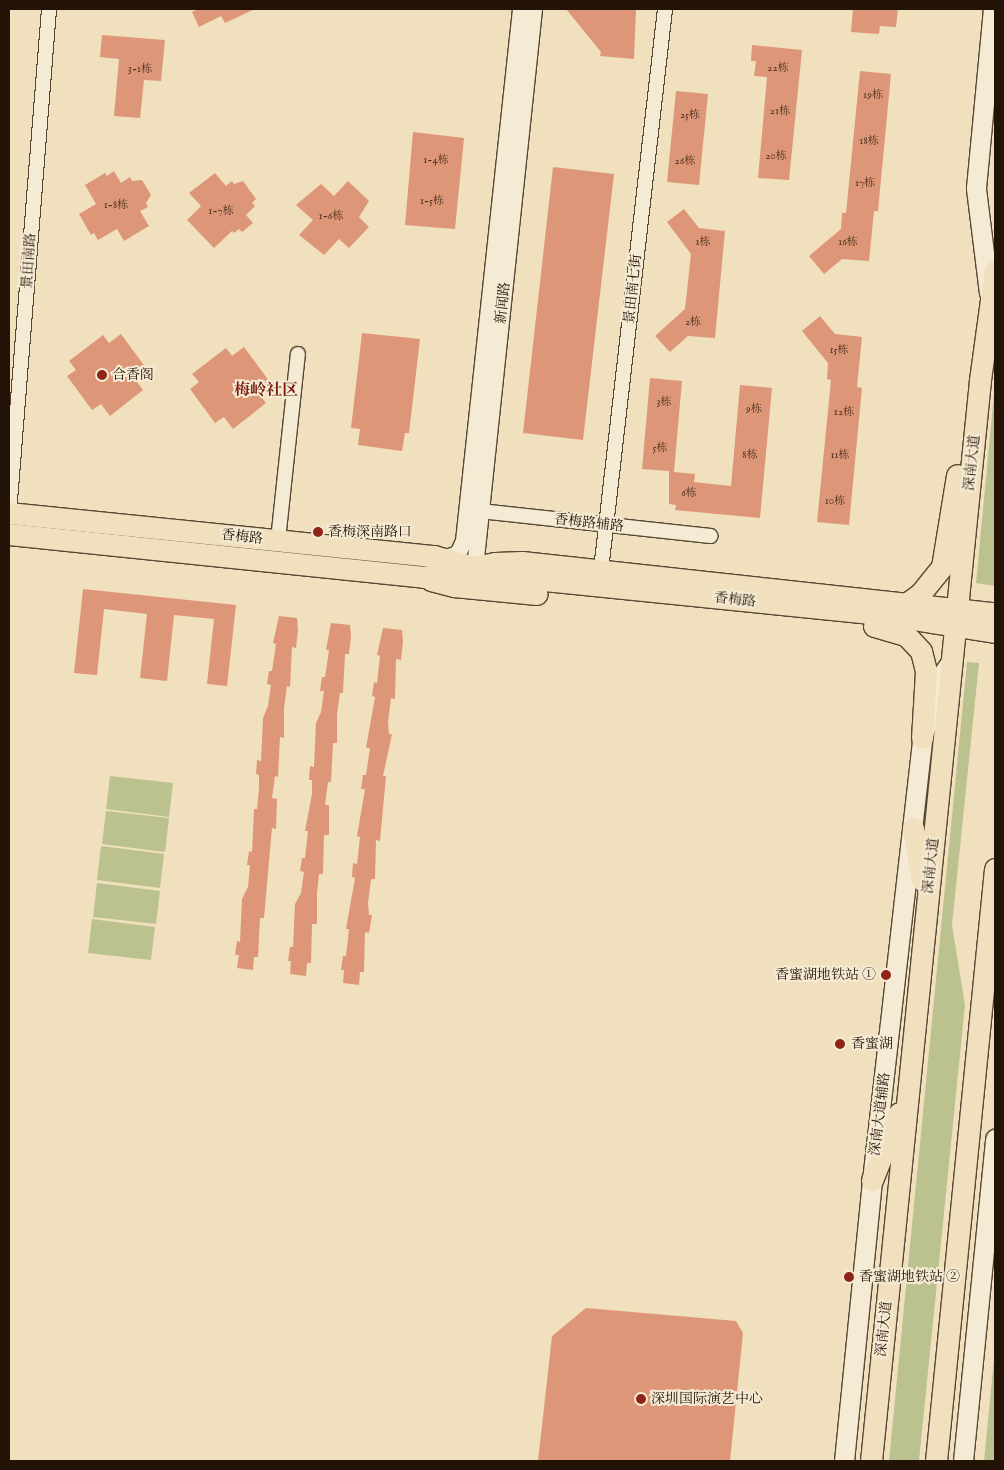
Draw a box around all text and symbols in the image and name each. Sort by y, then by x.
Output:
house number: 22栋 [767,61,789,75]
house number: 3-1栋 [128,62,152,76]
house number: 19栋 [863,88,883,102]
house number: 21栋 [770,104,790,118]
house number: 25栋 [680,108,700,122]
house number: 18栋 [859,134,879,148]
house number: 20栋 [765,149,787,163]
house number: 1-4栋 [423,153,449,167]
house number: 26栋 [675,154,695,168]
house number: 17栋 [855,176,875,190]
house number: 1-5栋 [420,194,444,208]
house number: 1-8栋 [104,198,128,212]
house number: 1-7栋 [208,204,234,218]
house number: 1-6栋 [319,209,343,223]
street label: 景田南路 [19,232,39,290]
house number: 1栋 [695,235,711,249]
house number: 16栋 [838,235,858,249]
street label: 景田南七街 [621,253,645,325]
street label: 新闻路 [492,281,514,325]
house number: 2栋 [685,315,701,329]
house number: 15栋 [829,343,849,357]
place label: 合香阁 [112,367,154,383]
marker: 合香阁 [96,369,108,381]
district label: 梅岭社区 [234,381,298,401]
house number: 3栋 [656,395,672,409]
house number: 9栋 [746,402,762,416]
house number: 12栋 [834,405,854,419]
street label: 深南大道 [961,434,983,492]
house number: 5栋 [653,441,667,455]
house number: 8栋 [742,448,758,462]
house number: 11栋 [830,448,850,462]
house number: 6栋 [681,486,697,500]
house number: 10栋 [825,494,845,508]
street label: 香梅路辅路 [553,511,625,535]
place label: 香梅深南路口 [328,524,412,540]
street label: 香梅路 [220,526,264,548]
marker: 香梅深南路口 [312,526,324,538]
street label: 香梅路 [713,589,757,611]
street label: 深南大道 [920,837,942,895]
place label: 香蜜湖地铁站 ① [775,967,876,983]
marker: 香蜜湖地铁站 ① [880,969,892,981]
place label: 香蜜湖 [851,1036,893,1052]
marker: 香蜜湖 [833,1037,847,1051]
street label: 深南大道辅路 [867,1071,893,1157]
place label: 香蜜湖地铁站 ② [859,1269,960,1285]
marker: 香蜜湖地铁站 ② [843,1271,855,1283]
street label: 深南大道 [873,1300,895,1358]
place label: 深圳国际演艺中心 [651,1391,763,1407]
marker: 深圳国际演艺中心 [635,1393,647,1405]

